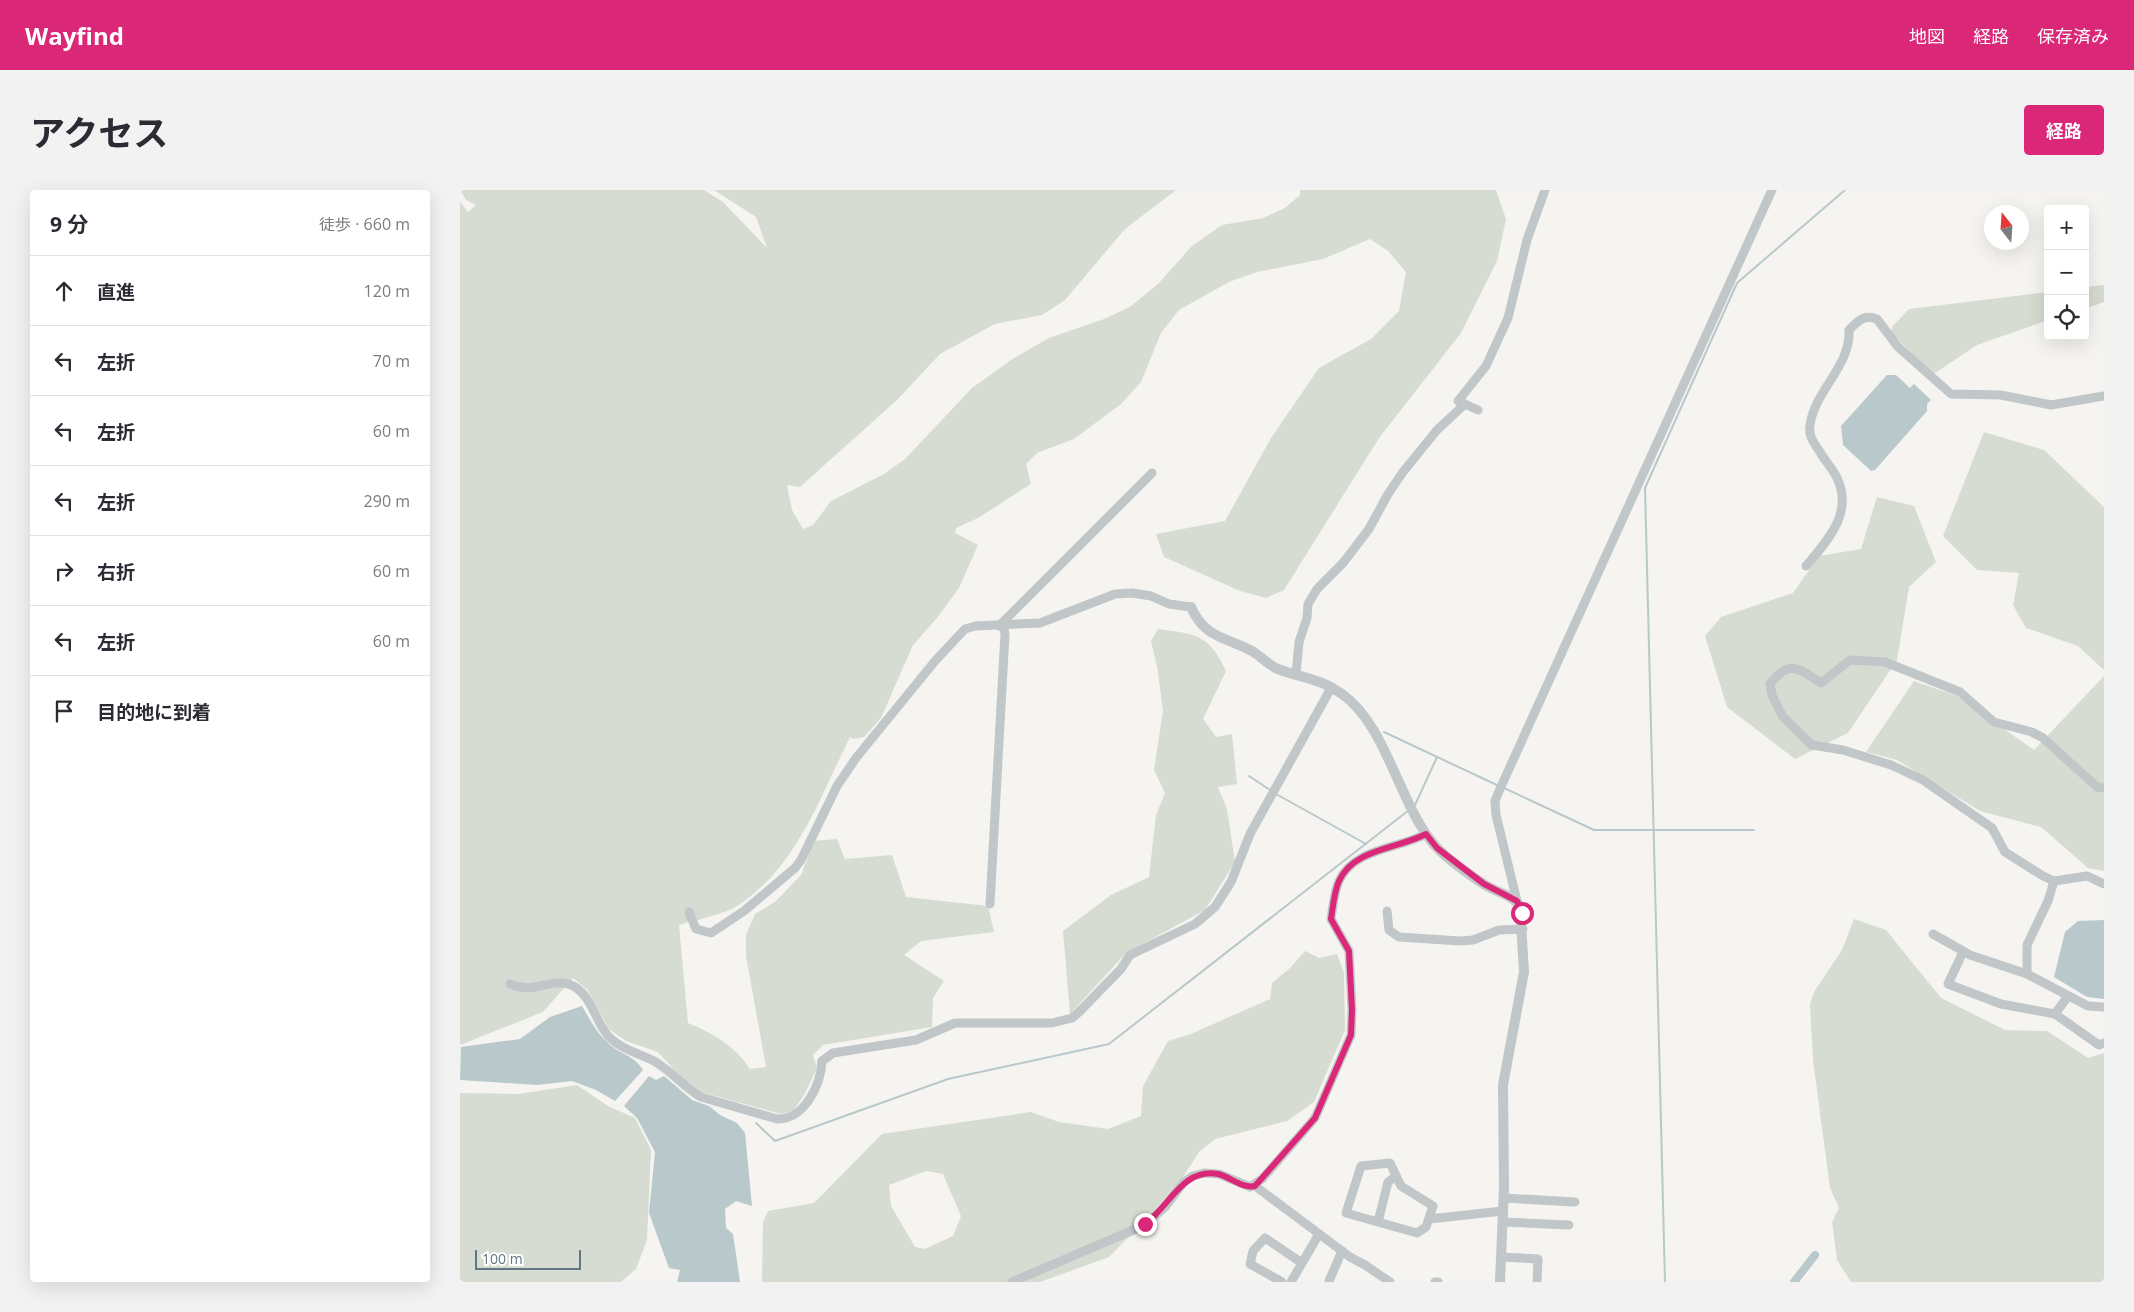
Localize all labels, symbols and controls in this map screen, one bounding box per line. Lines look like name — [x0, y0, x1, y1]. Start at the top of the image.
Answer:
text: Wayfind — [25, 19, 124, 52]
text: 地図 — [1909, 24, 1945, 48]
text: 経路 — [1973, 24, 2009, 48]
text: 保存済み — [2037, 24, 2109, 48]
button: 経路 — [2024, 105, 2104, 155]
text: アクセス — [30, 109, 168, 156]
north arrow — [1984, 205, 2029, 250]
map controls — [2044, 205, 2089, 340]
button: + — [2044, 205, 2089, 250]
text: 9 分 — [50, 210, 88, 238]
text: 徒歩 · 660 m — [319, 213, 410, 235]
button: − — [2044, 250, 2089, 295]
icon: ahead — [50, 277, 78, 305]
text: 直進 — [97, 279, 135, 305]
text: 120 m — [364, 280, 410, 302]
button: locate — [2044, 295, 2089, 340]
icon: left — [50, 347, 78, 375]
text: 左折 — [97, 349, 135, 375]
text: 70 m — [373, 350, 410, 372]
icon: left — [50, 417, 78, 445]
text: 左折 — [97, 419, 135, 445]
text: 60 m — [373, 420, 410, 442]
icon: left — [50, 487, 78, 515]
text: 左折 — [97, 489, 135, 515]
text: 290 m — [364, 490, 410, 512]
icon: right — [50, 557, 78, 585]
text: 右折 — [97, 559, 135, 585]
text: 60 m — [373, 560, 410, 582]
icon: left — [50, 627, 78, 655]
text: 左折 — [97, 629, 135, 655]
text: 60 m — [373, 630, 410, 652]
icon: arrive — [50, 697, 78, 725]
text: 目的地に到着 — [97, 699, 211, 725]
route start — [1511, 902, 1534, 925]
route end — [1134, 1213, 1157, 1236]
scale bar — [475, 1247, 581, 1270]
text: 100 m — [482, 1249, 523, 1268]

